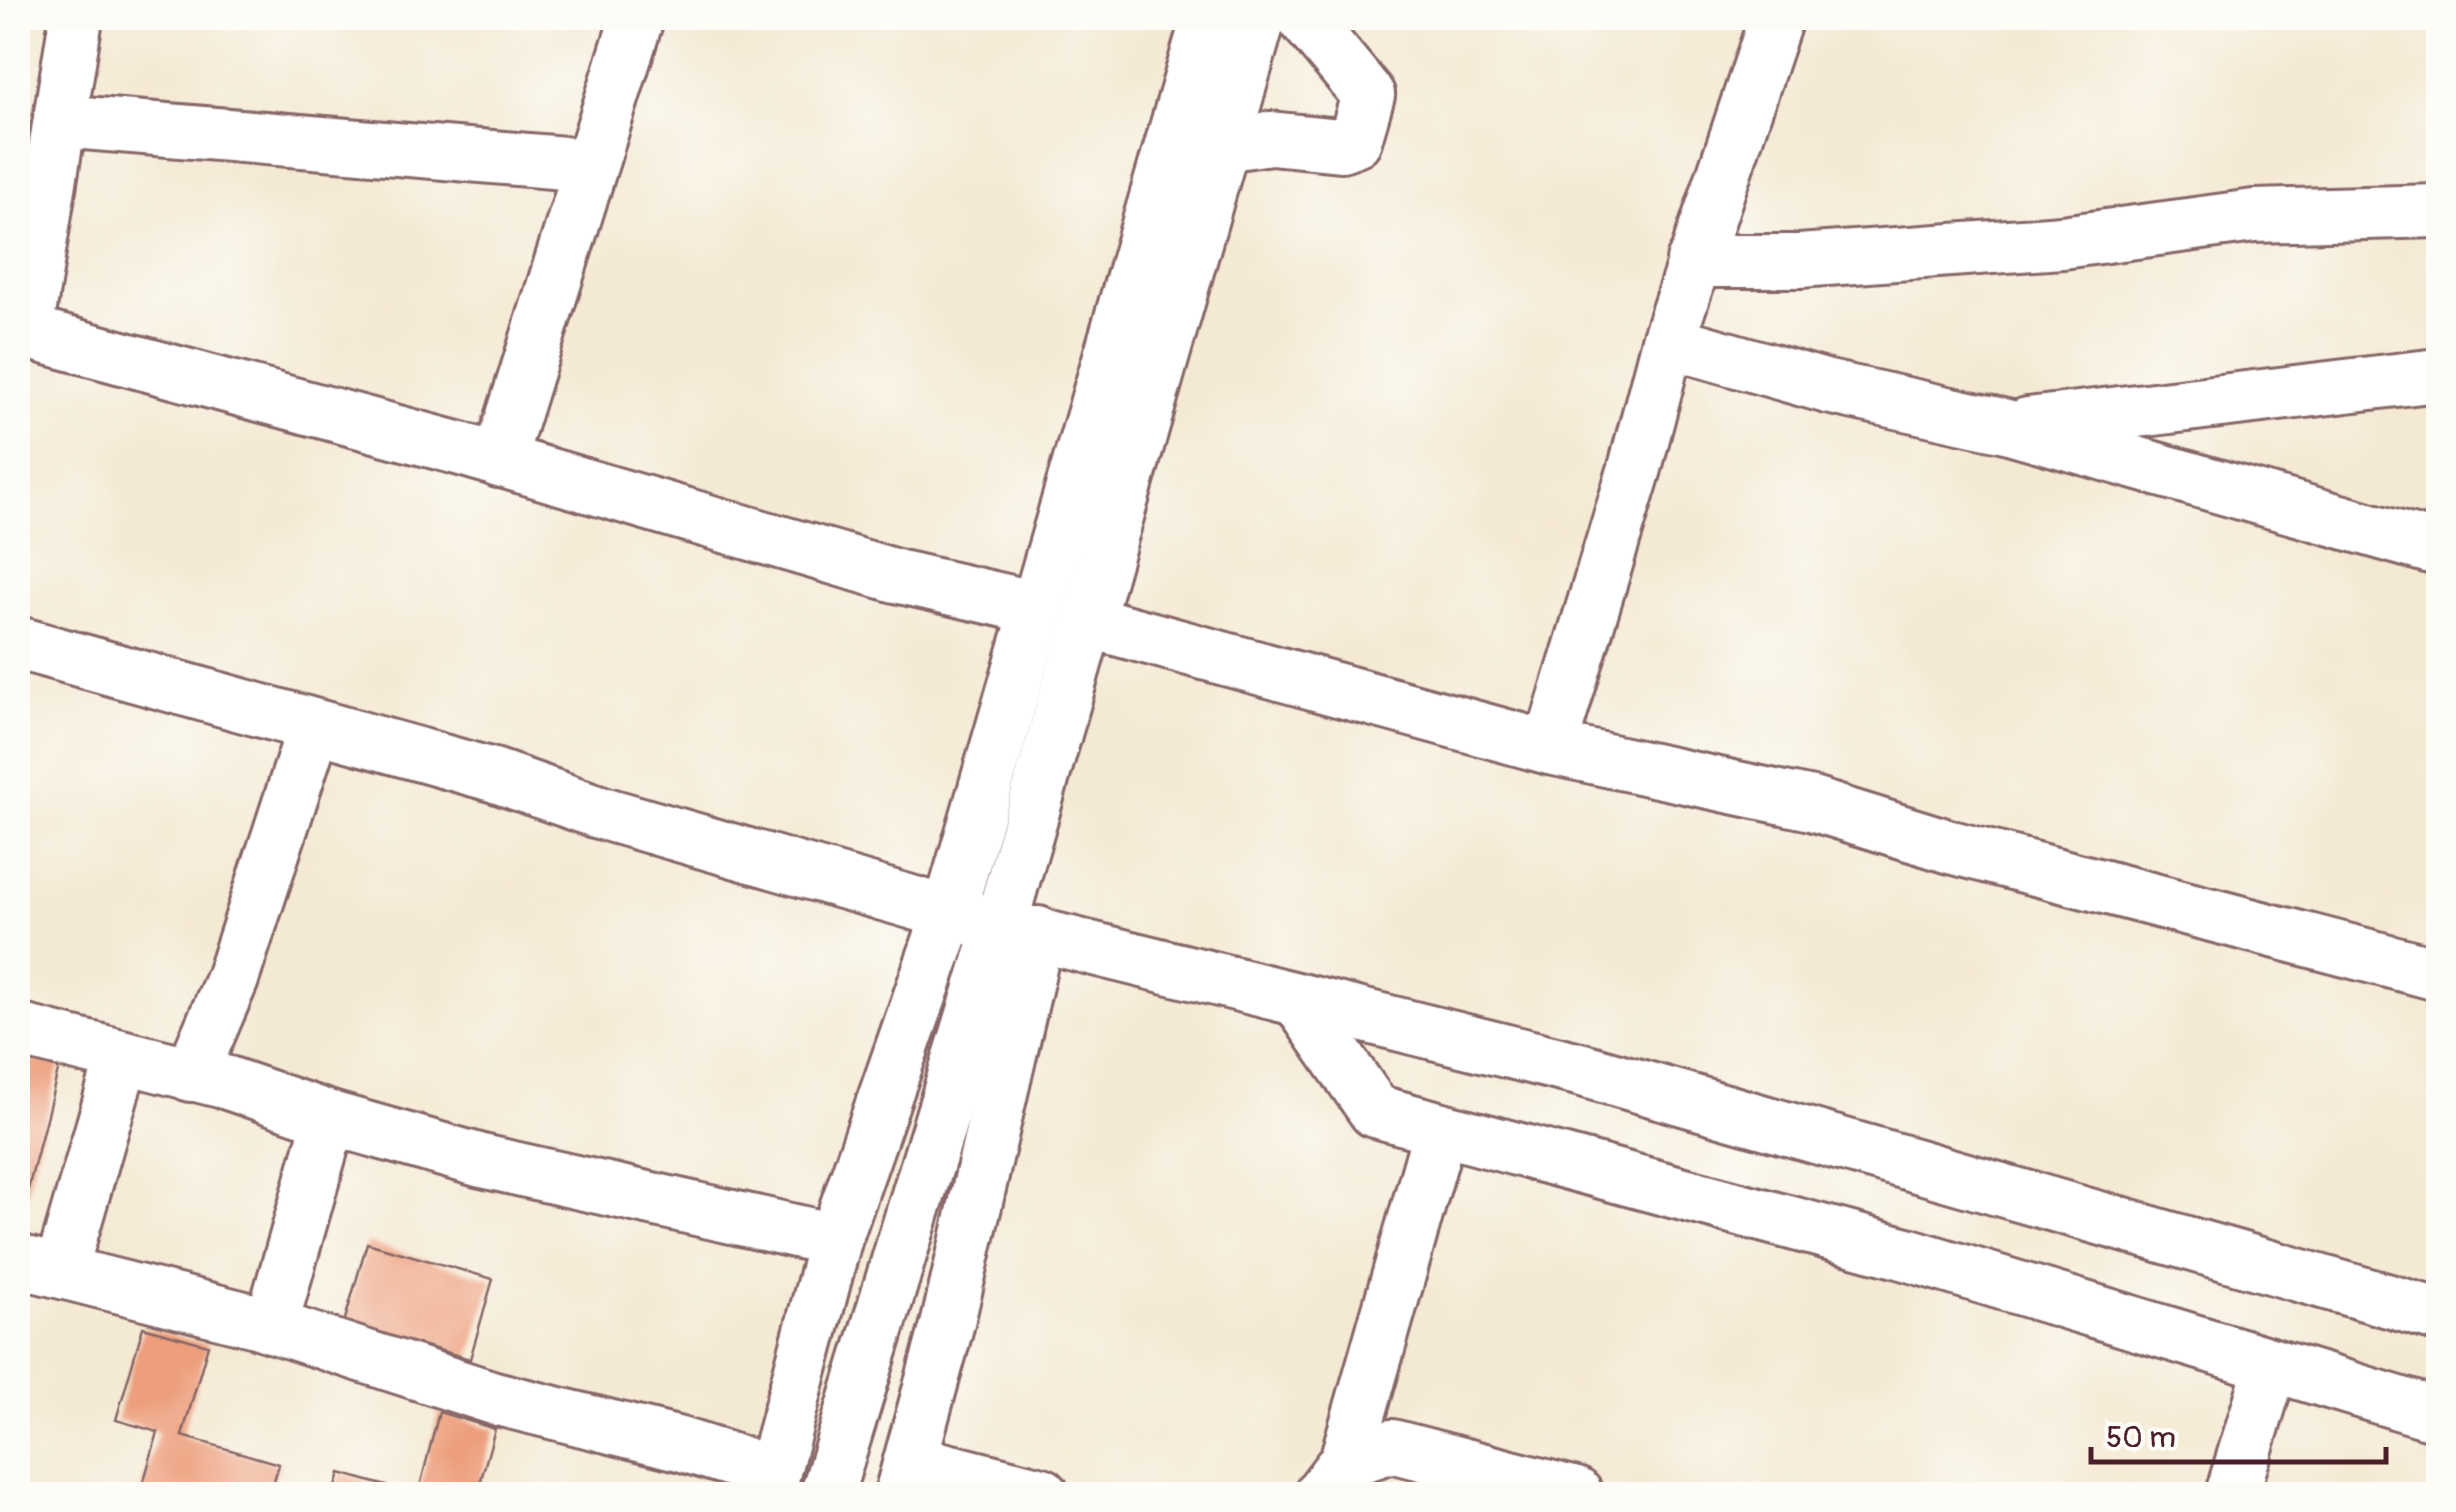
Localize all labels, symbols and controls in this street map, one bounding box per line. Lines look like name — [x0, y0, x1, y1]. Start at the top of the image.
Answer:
scale bar — [2091, 1402, 2386, 1464]
text: 50 m — [2106, 1419, 2176, 1456]

